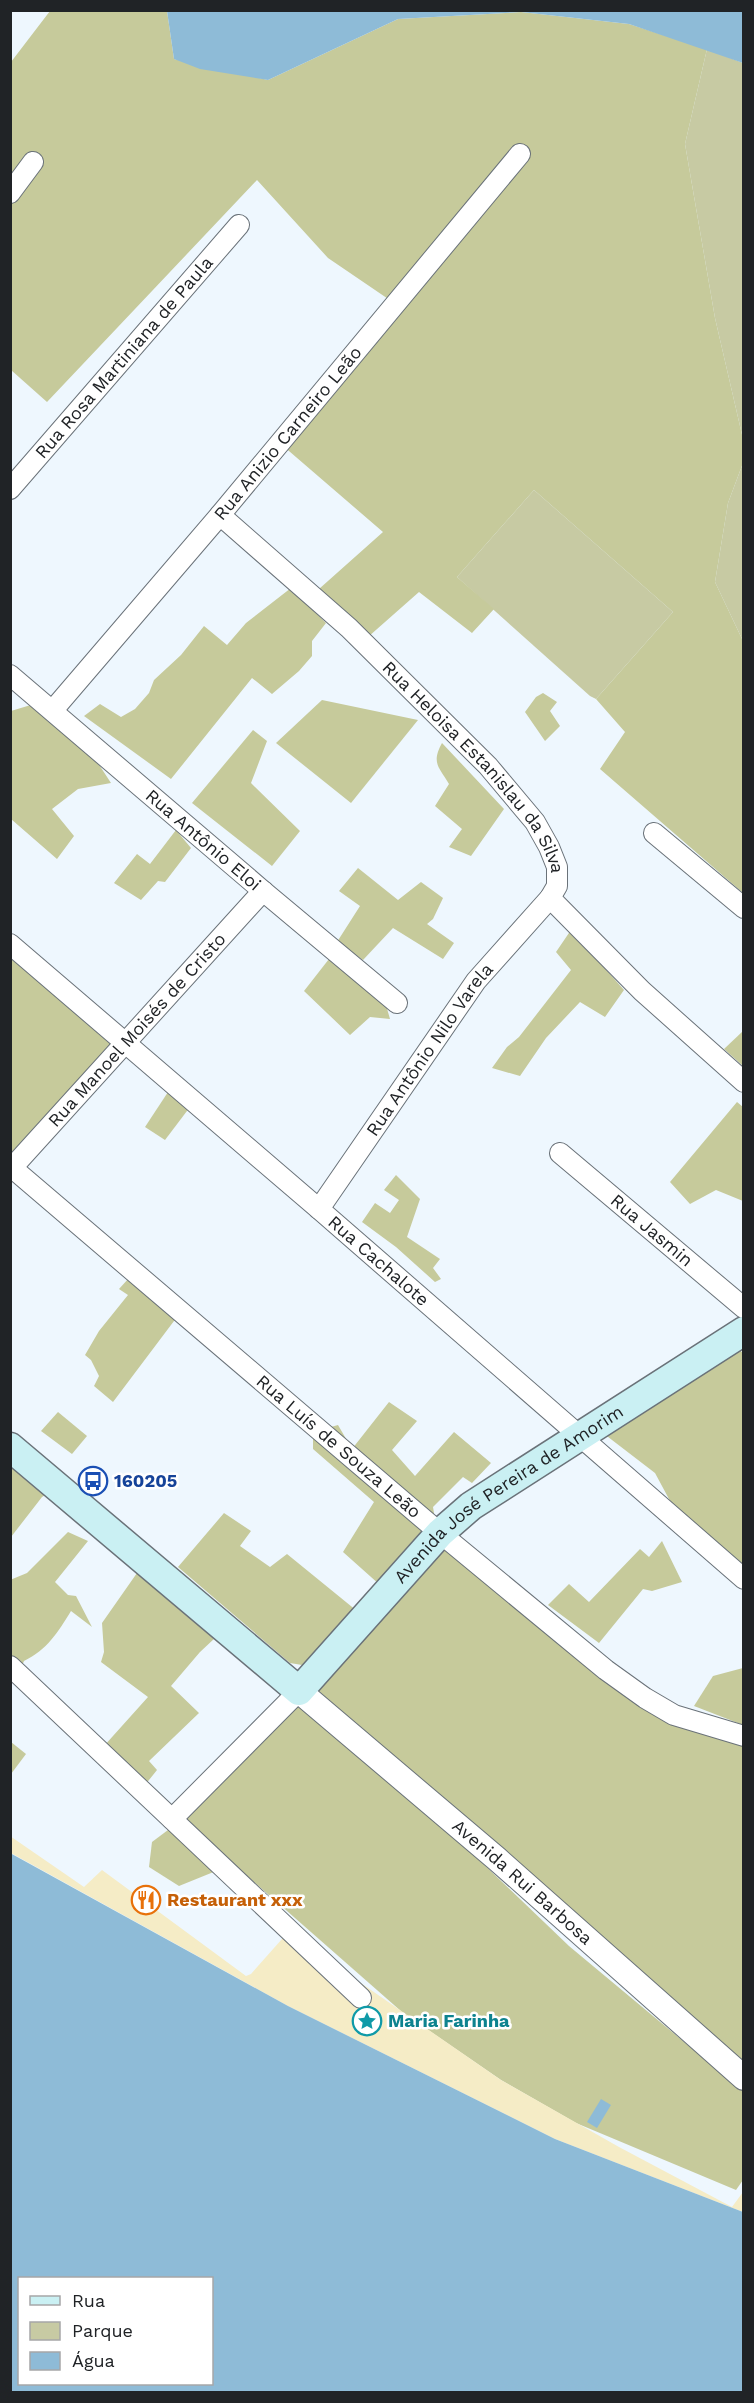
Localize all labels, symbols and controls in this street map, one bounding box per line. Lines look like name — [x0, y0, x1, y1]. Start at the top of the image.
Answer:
street label: Rua Rosa Martiniana de Paula — [30, 252, 217, 462]
street label: Rua Anizio Carneiro Leão — [209, 342, 366, 524]
street label: Rua Heloisa Estanislau da Silva — [379, 656, 568, 873]
street label: Rua Antônio Eloi — [142, 785, 265, 895]
street label: Rua Manoel Moisés de Cristo — [43, 928, 230, 1131]
street label: Rua Antônio Nilo Varela — [362, 959, 497, 1140]
street label: Rua Jasmin — [607, 1189, 698, 1271]
street label: Rua Cachalote — [324, 1211, 434, 1310]
street label: Rua Luís de Souza Leão — [252, 1370, 425, 1522]
street label: Avenida José Pereira de Amorim — [389, 1400, 627, 1587]
bus stop icon: 160205 — [77, 1465, 109, 1497]
place label: 160205 — [114, 1470, 177, 1491]
street label: Avenida Rui Barbosa — [448, 1815, 597, 1949]
restaurant icon: Restaurant xxx — [130, 1884, 162, 1916]
place label: Restaurant xxx — [167, 1889, 303, 1910]
place icon: Maria Farinha — [351, 2005, 383, 2037]
place label: Maria Farinha — [388, 2010, 510, 2031]
legend — [18, 2277, 213, 2385]
text: Rua — [72, 2290, 105, 2311]
text: Parque — [72, 2320, 133, 2341]
text: Água — [72, 2350, 115, 2371]

